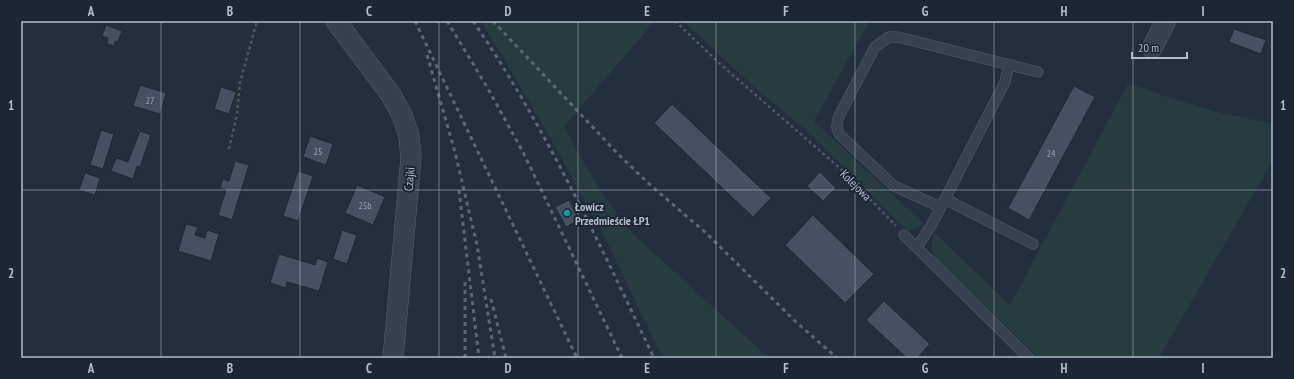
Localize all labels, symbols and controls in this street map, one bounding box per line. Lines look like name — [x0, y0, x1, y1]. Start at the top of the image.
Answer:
text: A — [87, 3, 95, 20]
text: B — [227, 3, 233, 20]
text: C — [366, 3, 372, 20]
text: D — [505, 3, 512, 20]
text: E — [644, 3, 650, 20]
text: F — [783, 3, 789, 20]
text: G — [922, 3, 929, 20]
text: H — [1061, 3, 1068, 20]
text: I — [1201, 3, 1205, 20]
scale bar — [1132, 34, 1187, 60]
text: 20 m — [1138, 40, 1159, 55]
house number: 27 — [146, 94, 155, 107]
text: 1 — [8, 97, 14, 114]
text: 1 — [1280, 97, 1286, 114]
house number: 25 — [314, 145, 323, 158]
house number: 24 — [1047, 147, 1056, 160]
street label: Czajki — [400, 166, 418, 192]
street label: Kolejowa — [837, 166, 875, 204]
house number: 25b — [358, 199, 372, 212]
place label: Łowicz Przedmieście ŁP1 — [575, 199, 650, 228]
marker: Łowicz Przedmieście ŁP1 — [562, 208, 572, 218]
text: 2 — [8, 265, 14, 282]
text: 2 — [1280, 265, 1286, 282]
text: A — [87, 360, 95, 377]
text: B — [227, 360, 233, 377]
text: C — [366, 360, 372, 377]
text: D — [505, 360, 512, 377]
text: E — [644, 360, 650, 377]
text: F — [783, 360, 789, 377]
text: G — [922, 360, 929, 377]
text: H — [1061, 360, 1068, 377]
text: I — [1201, 360, 1205, 377]

